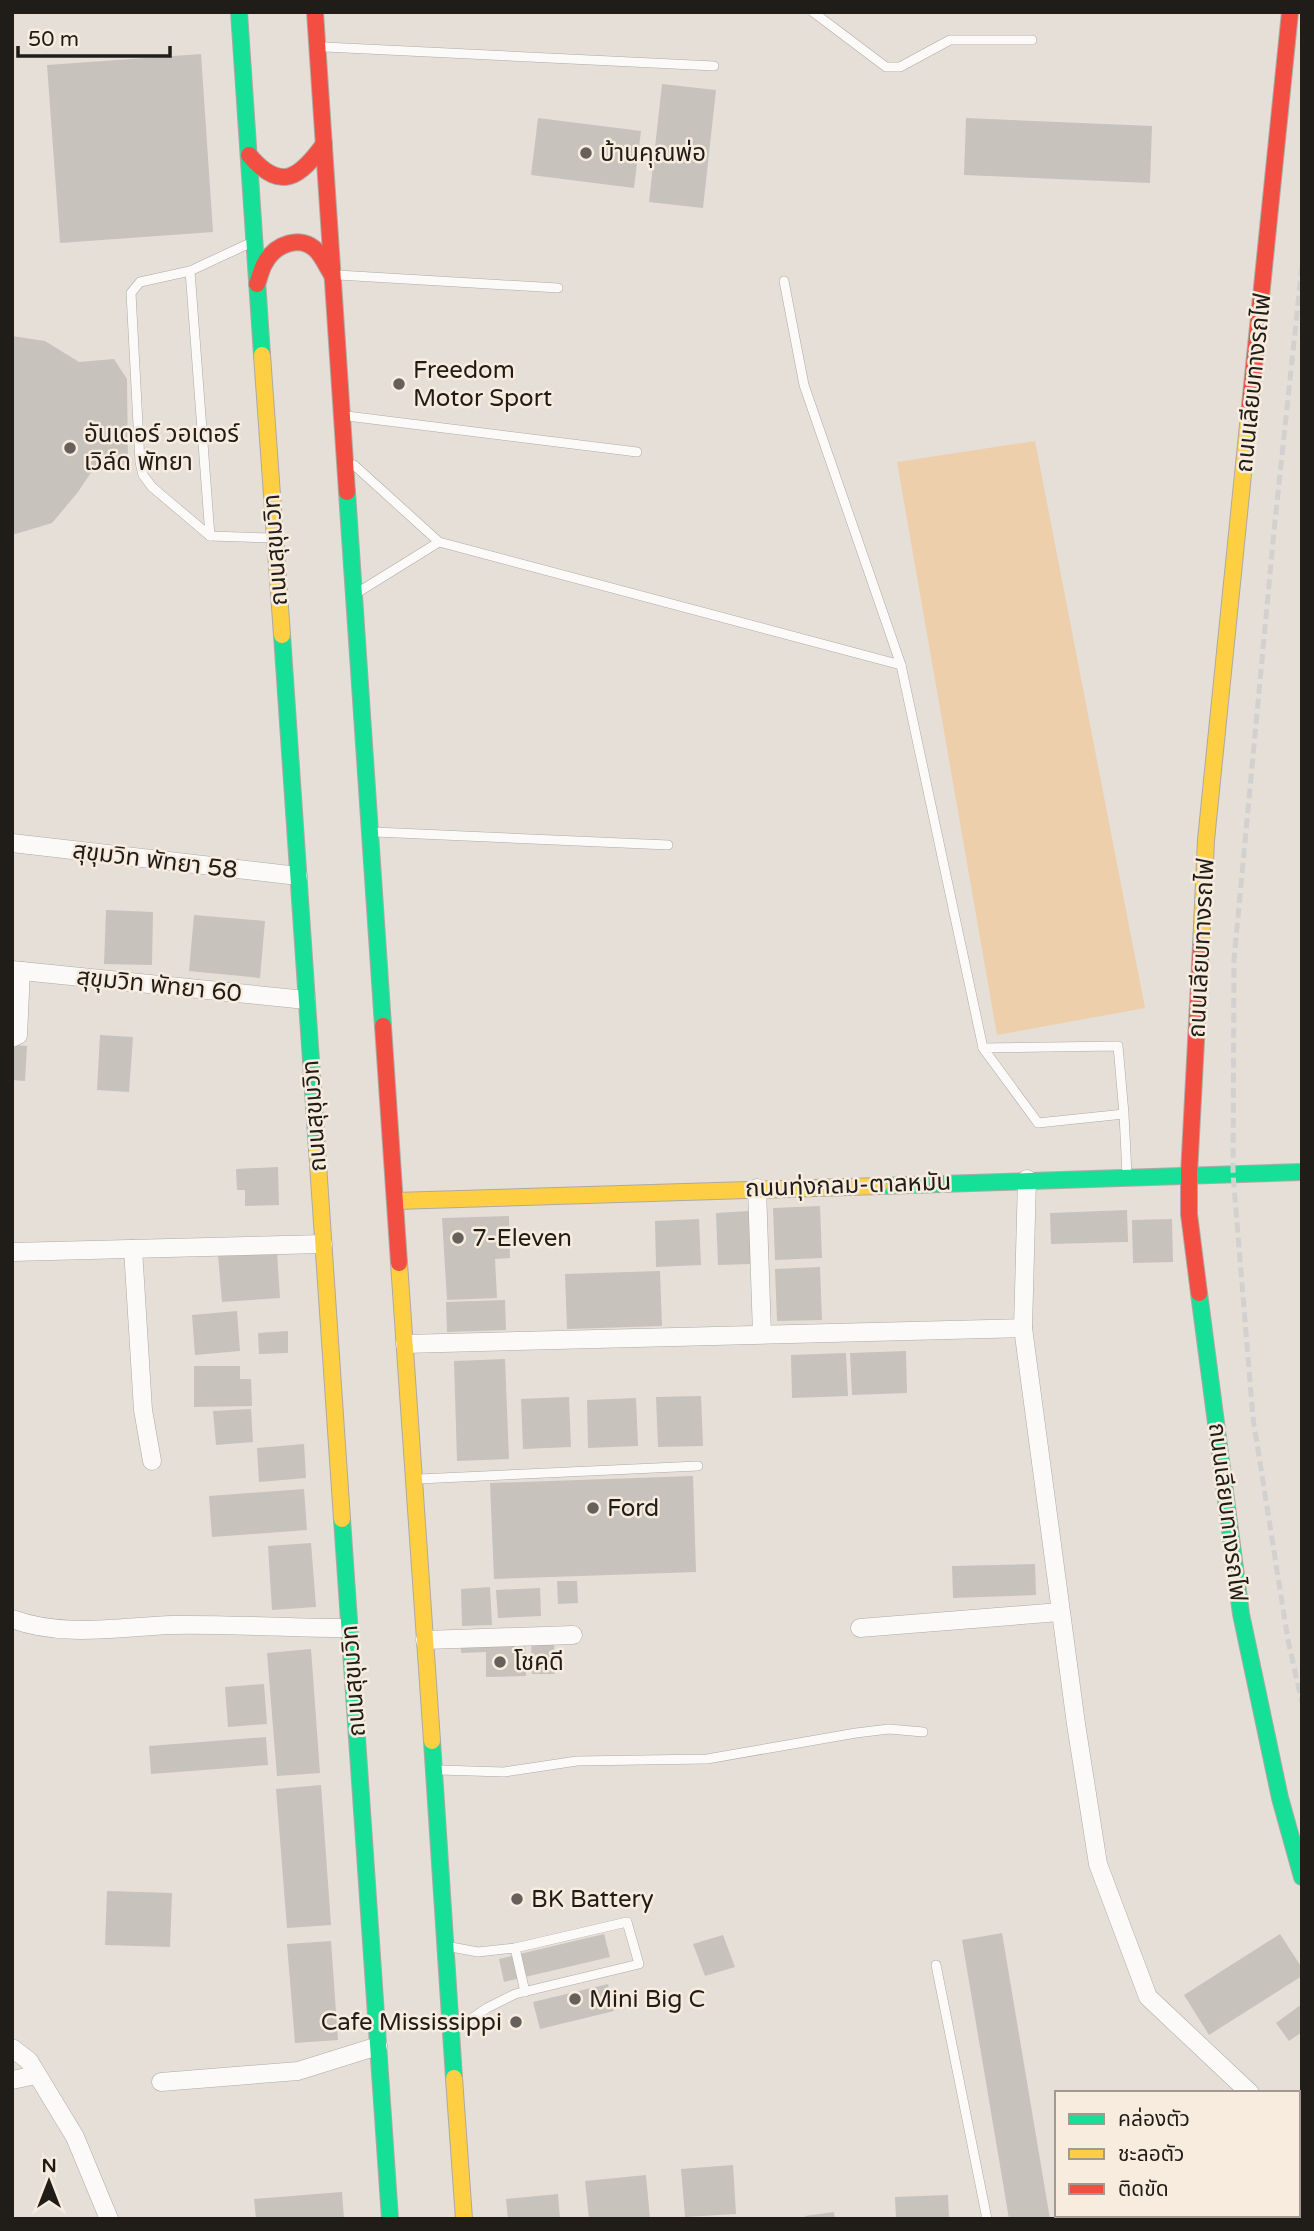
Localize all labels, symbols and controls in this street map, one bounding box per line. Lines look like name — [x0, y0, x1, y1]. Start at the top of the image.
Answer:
scale bar — [18, 14, 170, 58]
text: 50 m — [28, 27, 79, 52]
place label: บ้านคุณพ่อ — [600, 139, 706, 168]
marker: บ้านคุณพ่อ — [578, 145, 594, 161]
street label: ถนนเลียบทางรถไฟ — [1230, 292, 1277, 474]
place label: Freedom Motor Sport — [413, 356, 552, 413]
marker: Freedom Motor Sport — [391, 376, 407, 392]
place label: อันเดอร์ วอเตอร์ เวิล์ด พัทยา — [84, 420, 240, 477]
marker: อันเดอร์ วอเตอร์ เวิล์ด พัทยา — [62, 440, 78, 456]
street label: ถนนสุขุมวิท — [257, 493, 294, 607]
street label: สุขุมวิท พัทยา 58 — [71, 836, 239, 885]
street label: ถนนเลียบทางรถไฟ — [1182, 857, 1221, 1039]
street label: สุขุมวิท พัทยา 60 — [75, 962, 243, 1009]
street label: ถนนสุขุมวิท — [296, 1059, 333, 1173]
street label: ถนนทุ่งกลม-ตาลหมัน — [744, 1167, 952, 1204]
place label: 7-Eleven — [472, 1224, 572, 1253]
marker: 7-Eleven — [450, 1230, 466, 1246]
street label: ถนนเลียบทางรถไฟ — [1202, 1421, 1253, 1603]
place label: Ford — [607, 1494, 659, 1523]
marker: Ford — [585, 1500, 601, 1516]
street label: ถนนสุขุมวิท — [335, 1624, 372, 1738]
place label: โชคดี — [514, 1648, 564, 1677]
marker: โชคดี — [492, 1654, 508, 1670]
place label: BK Battery — [531, 1885, 654, 1914]
marker: BK Battery — [509, 1891, 525, 1907]
place label: Mini Big C — [589, 1985, 705, 2014]
marker: Mini Big C — [567, 1991, 583, 2007]
place label: Cafe Mississippi — [321, 2008, 502, 2037]
marker: Cafe Mississippi — [508, 2014, 524, 2030]
legend — [1055, 2091, 1300, 2217]
text: คล่องตัว — [1118, 2107, 1190, 2132]
text: ชะลอตัว — [1118, 2142, 1184, 2167]
north arrow — [14, 2147, 84, 2217]
text: N — [41, 2155, 57, 2177]
text: ติดขัด — [1118, 2177, 1169, 2202]

